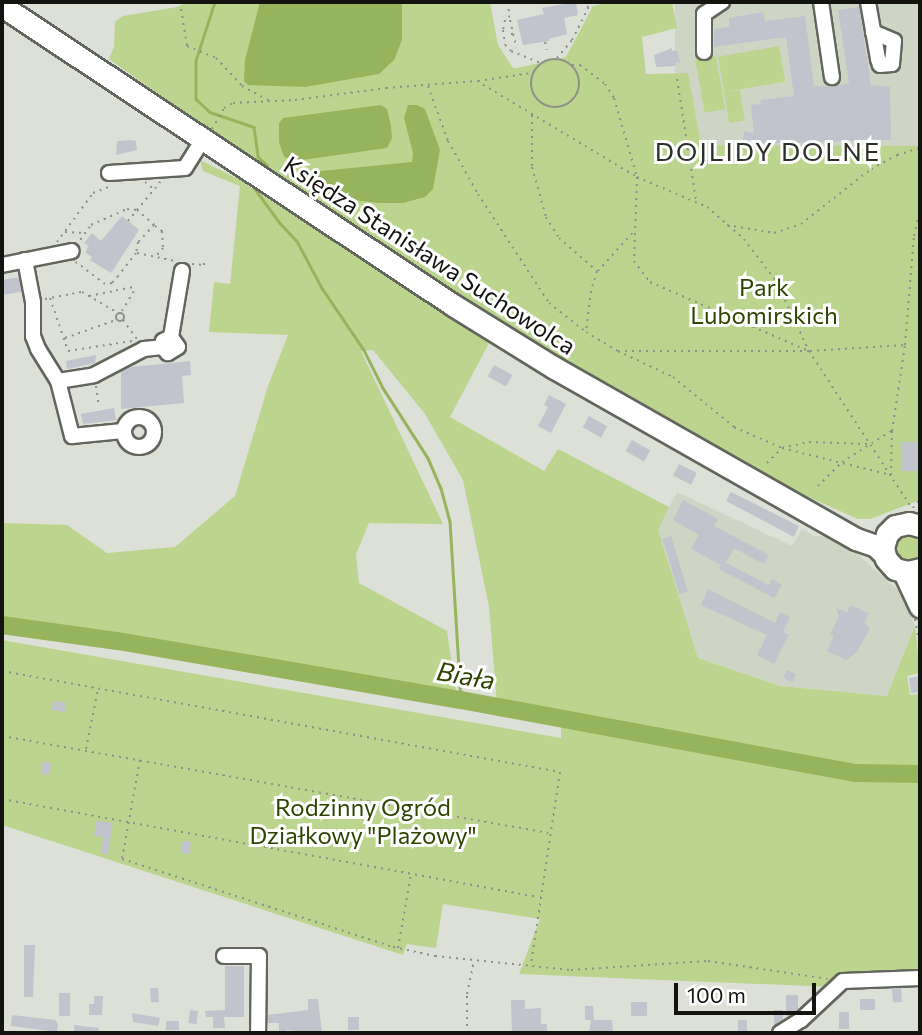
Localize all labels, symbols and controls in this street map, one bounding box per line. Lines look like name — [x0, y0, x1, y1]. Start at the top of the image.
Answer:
district label: DOJLIDY DOLNE — [656, 135, 880, 167]
street label: Księdza Stanisława Suchowolca — [279, 150, 581, 360]
park label: Park Lubomirskich — [690, 273, 838, 329]
water label: Biała — [434, 655, 498, 695]
park label: Rodzinny Ogród Działkowy "Plażowy" — [249, 793, 477, 849]
scale bar — [677, 968, 819, 1012]
text: 100 m — [687, 982, 746, 1007]

